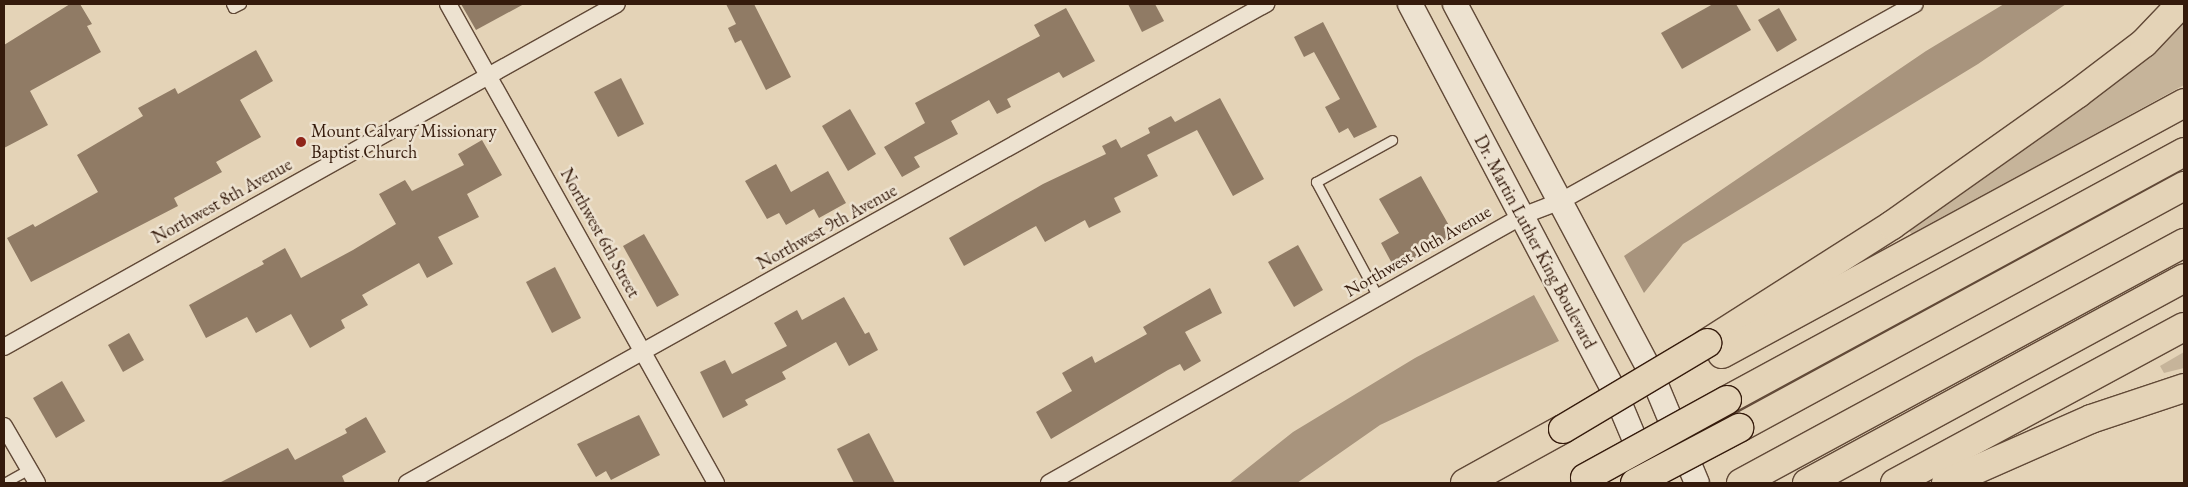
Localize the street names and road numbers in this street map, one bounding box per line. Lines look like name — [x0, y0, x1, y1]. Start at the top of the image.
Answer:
street label: Dr. Martin Luther King Boulevard — [1469, 131, 1601, 353]
street label: Northwest 8th Avenue — [148, 154, 296, 248]
street label: Northwest 6th Street — [556, 165, 644, 301]
street label: Northwest 9th Avenue — [753, 180, 901, 274]
street label: Northwest 10th Avenue — [1341, 200, 1495, 302]

